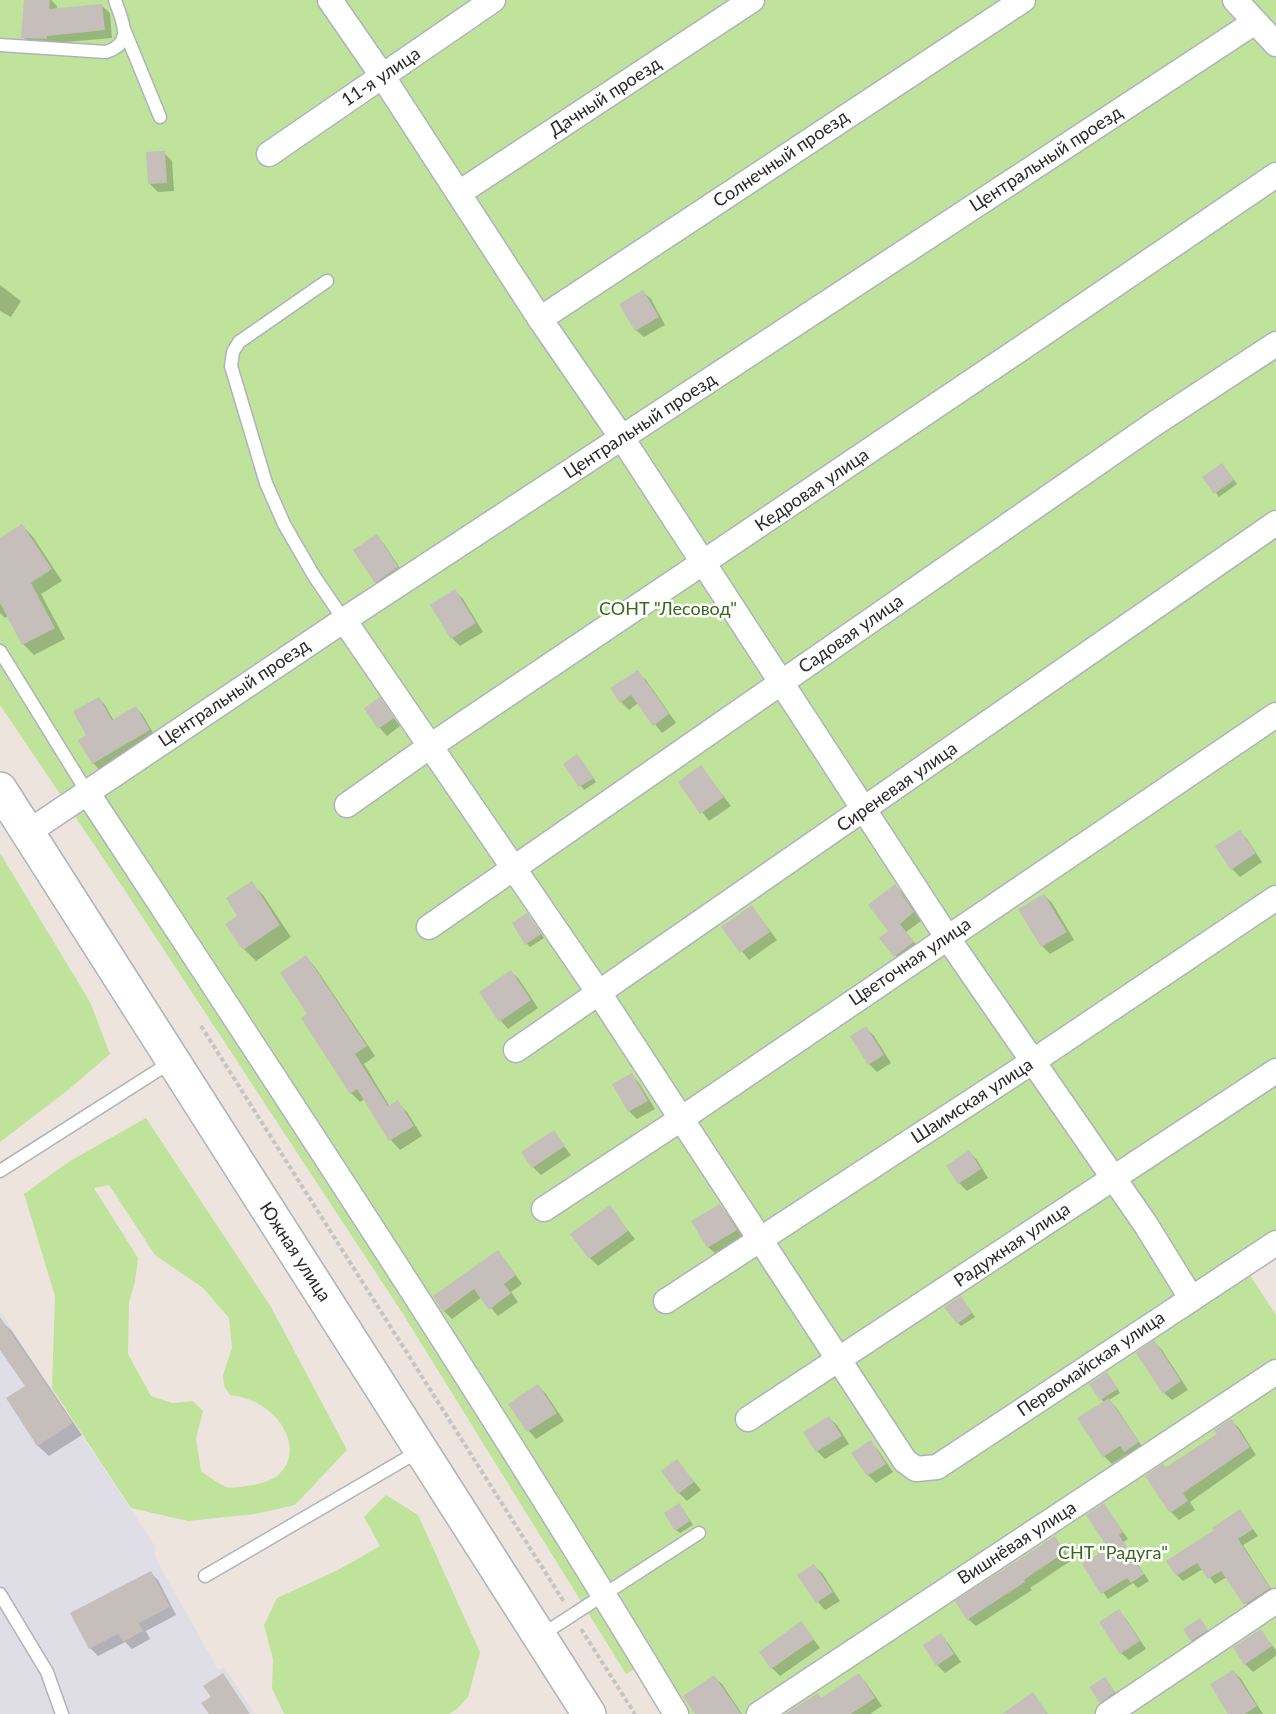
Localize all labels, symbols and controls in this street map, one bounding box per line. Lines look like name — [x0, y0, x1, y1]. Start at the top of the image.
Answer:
street label: 11-я улица — [338, 43, 424, 111]
street label: Дачный проезд — [545, 53, 665, 141]
street label: Центральный проезд — [966, 102, 1126, 216]
street label: Солнечный проезд — [709, 106, 853, 212]
street label: Центральный проезд — [560, 369, 720, 483]
street label: Кедровая улица — [751, 444, 873, 536]
street label: Садовая улица — [795, 590, 907, 678]
park label: СОНТ "Лесовод" — [599, 598, 737, 620]
street label: Центральный проезд — [154, 634, 314, 752]
street label: Сиреневая улица — [833, 737, 961, 837]
street label: Цветочная улица — [845, 913, 975, 1011]
street label: Шаимская улица — [907, 1054, 1037, 1148]
street label: Южная улица — [255, 1198, 335, 1306]
street label: Радужная улица — [950, 1198, 1074, 1292]
street label: Первомайская улица — [1013, 1307, 1169, 1421]
street label: Вишнёвая улица — [954, 1497, 1080, 1589]
park label: СНТ "Радуга" — [1058, 1542, 1168, 1564]

